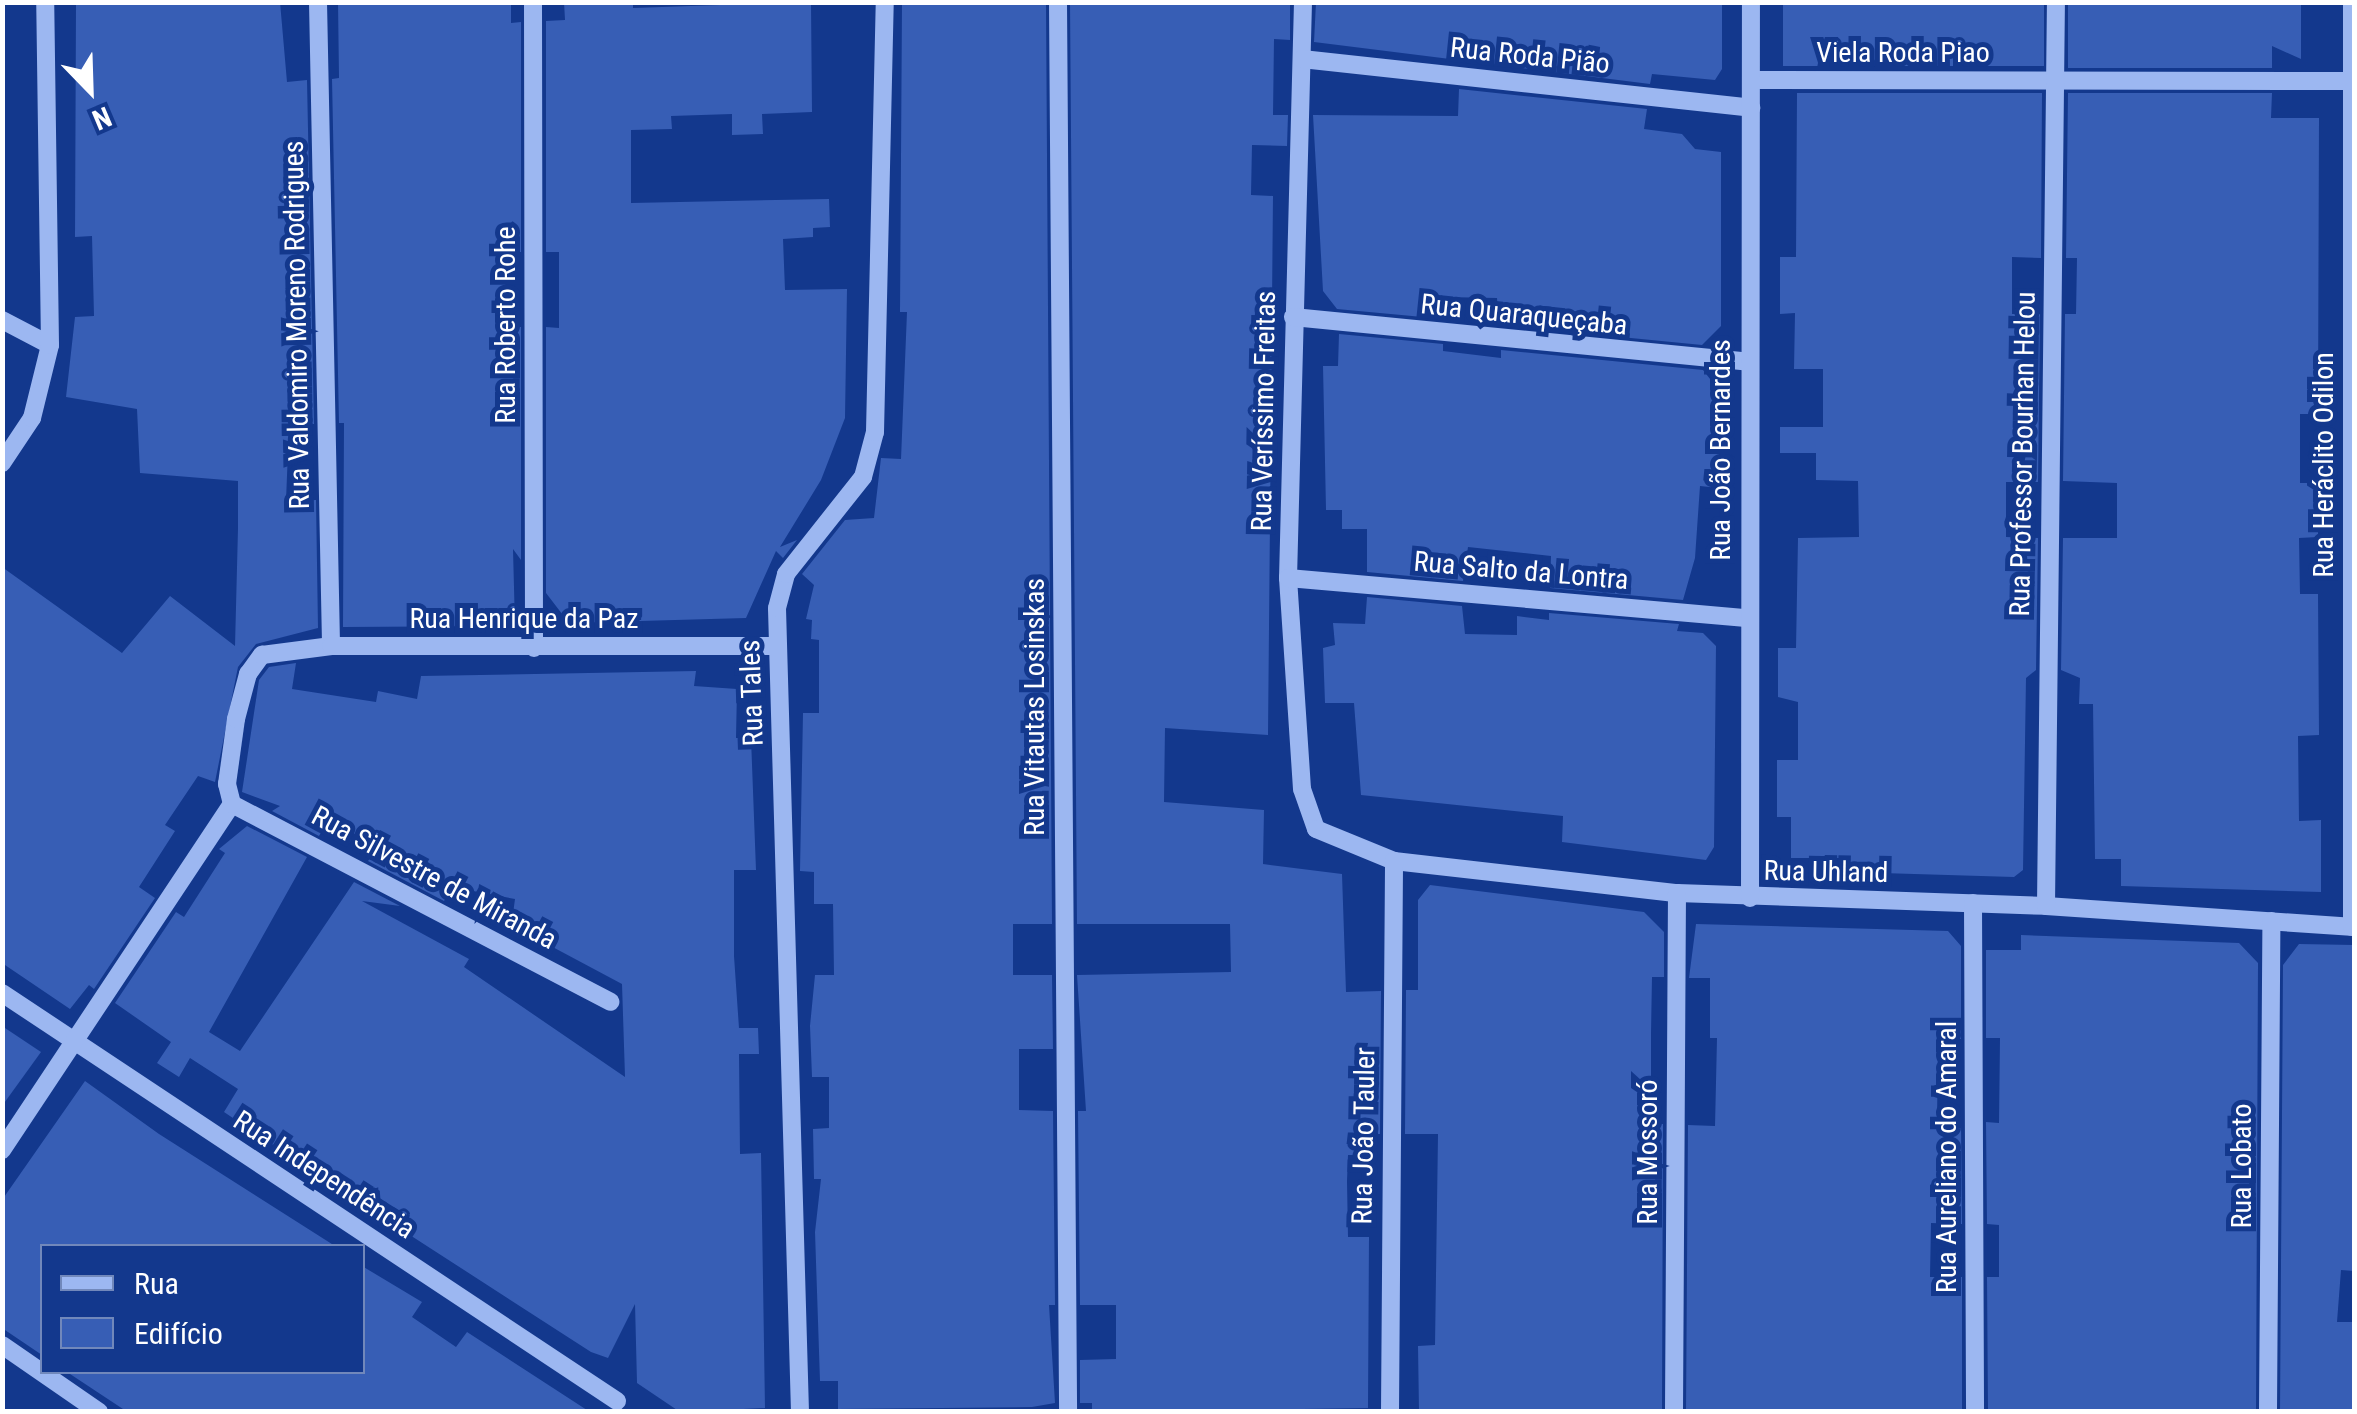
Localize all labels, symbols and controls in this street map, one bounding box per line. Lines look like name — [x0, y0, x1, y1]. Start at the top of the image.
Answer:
street label: Rua Roda Pião — [1449, 31, 1611, 81]
street label: Viela Roda Piao — [1816, 36, 1990, 70]
north arrow — [40, 40, 140, 140]
text: N — [88, 100, 116, 137]
street label: Rua Valdomiro Moreno Rodrigues — [277, 140, 317, 510]
street label: Rua Roberto Rohe — [489, 226, 523, 424]
street label: Rua Quaraqueçaba — [1419, 287, 1629, 343]
street label: Rua Veríssimo Freitas — [1245, 290, 1283, 532]
street label: Rua Professor Bourhan Helou — [2003, 291, 2043, 617]
street label: Rua João Bernardes — [1704, 339, 1738, 561]
street label: Rua Heráclito Odilon — [2307, 352, 2341, 578]
street label: Rua Salto da Lontra — [1412, 545, 1630, 597]
street label: Rua Vitautas Losinskas — [1018, 578, 1052, 836]
street label: Rua Henrique da Paz — [409, 602, 639, 636]
street label: Rua Tales — [733, 639, 771, 747]
street label: Rua Silvestre de Miranda — [306, 799, 562, 957]
street label: Rua Uhland — [1763, 854, 1889, 890]
street label: Rua Aureliano do Amaral — [1930, 1021, 1964, 1293]
street label: Rua João Tauler — [1346, 1047, 1382, 1225]
street label: Rua Mossoró — [1631, 1079, 1665, 1225]
street label: Rua Independência — [227, 1104, 421, 1246]
street label: Rua Lobato — [2225, 1104, 2259, 1228]
legend — [40, 1244, 365, 1374]
text: Rua — [134, 1266, 179, 1301]
text: Edifício — [134, 1316, 223, 1351]

